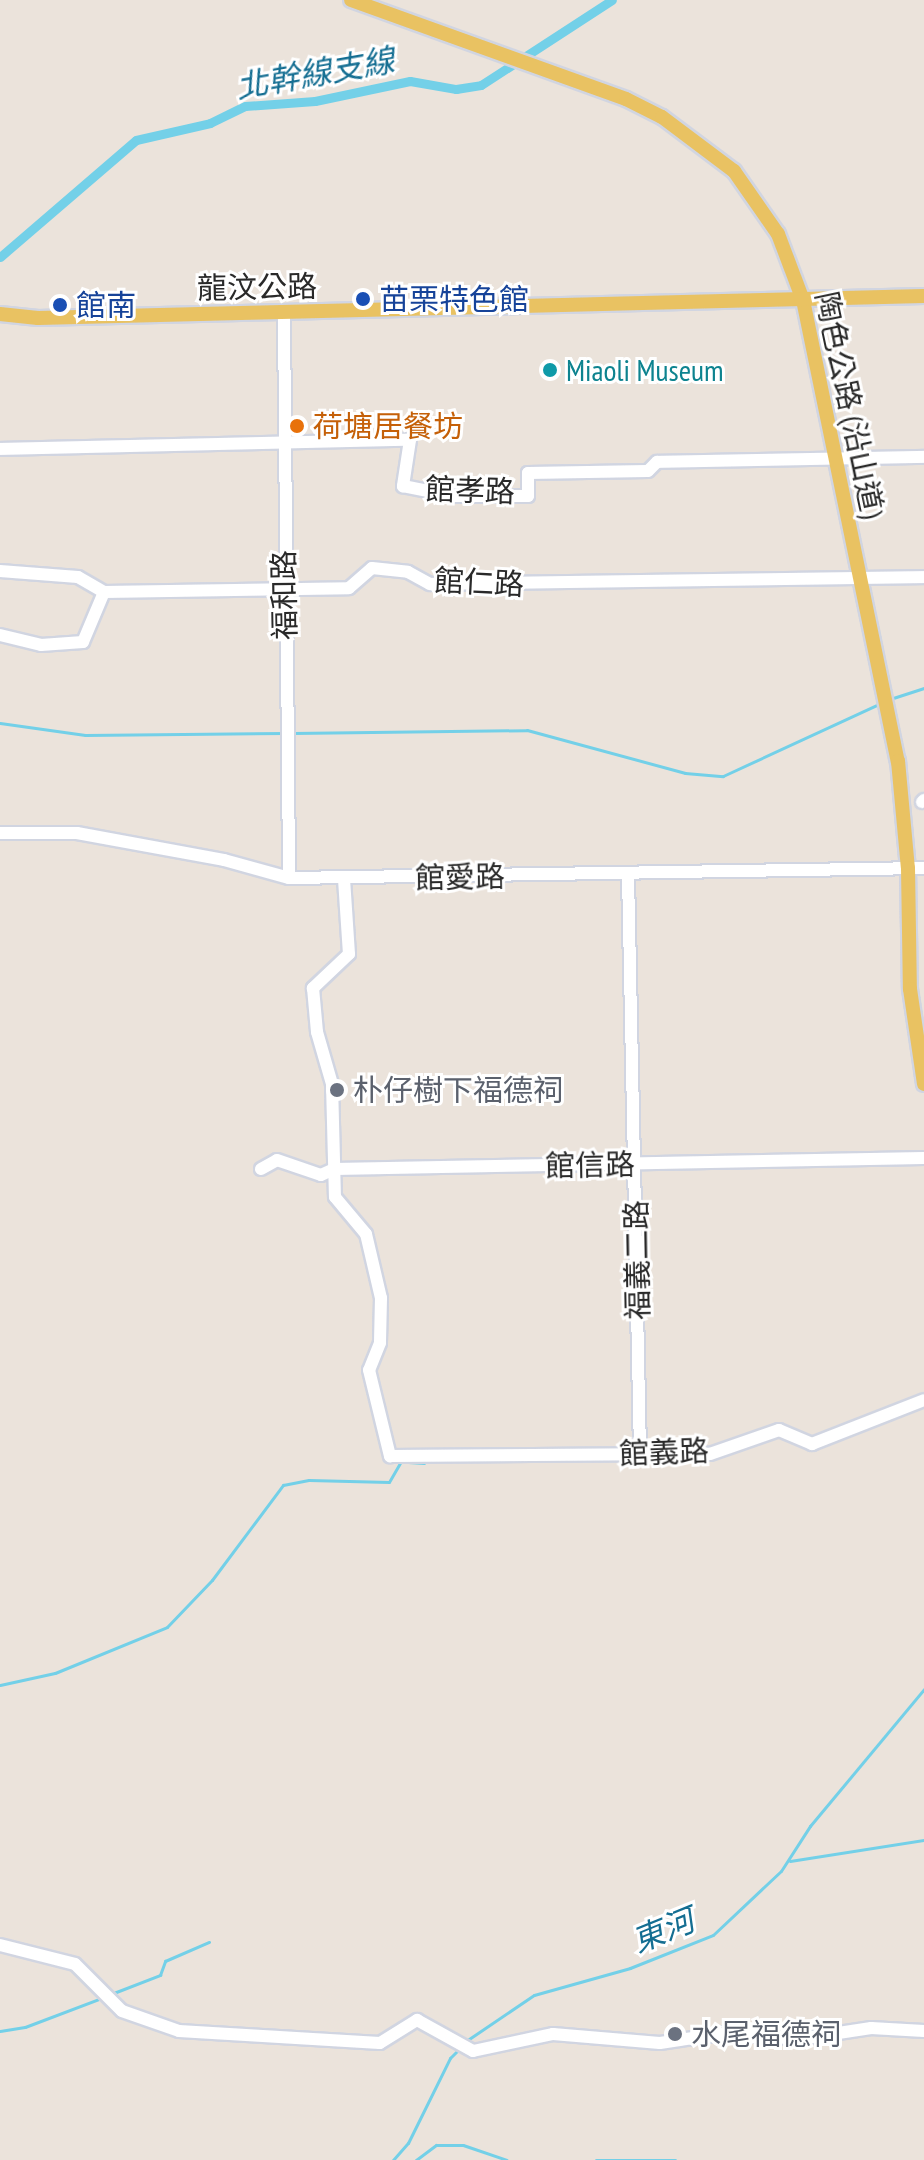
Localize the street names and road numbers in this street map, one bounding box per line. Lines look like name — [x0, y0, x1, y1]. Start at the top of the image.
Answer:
street label: 龍汶公路 — [197, 268, 317, 306]
street label: 陶色公路 (沿山道) — [808, 289, 892, 521]
street label: 館孝路 — [424, 470, 516, 510]
street label: 福和路 — [265, 550, 303, 640]
street label: 館仁路 — [433, 562, 525, 602]
street label: 館愛路 — [415, 858, 505, 896]
street label: 館信路 — [545, 1146, 635, 1184]
street label: 福義二路 — [618, 1200, 656, 1320]
street label: 館義路 — [618, 1432, 710, 1472]

